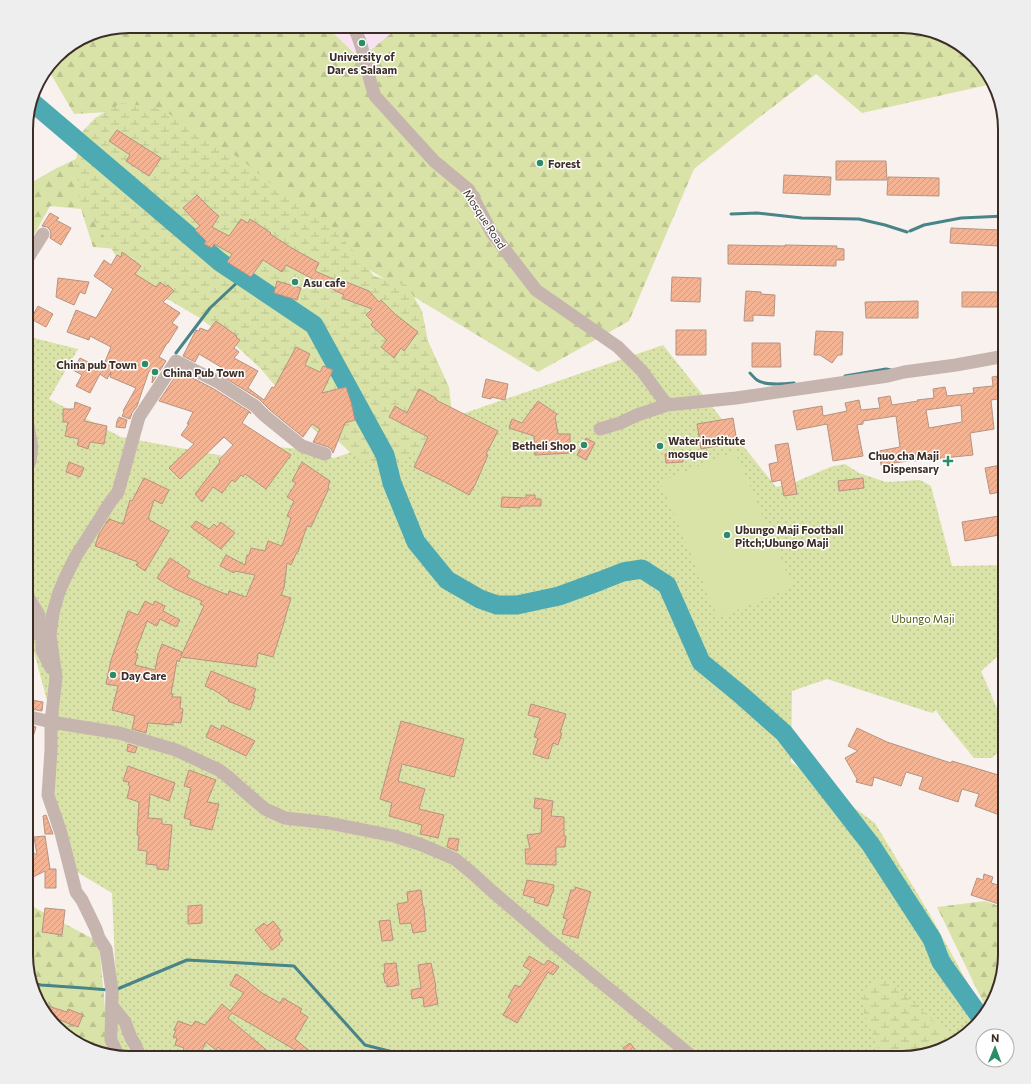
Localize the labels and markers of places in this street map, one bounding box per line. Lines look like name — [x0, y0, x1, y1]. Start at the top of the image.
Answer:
marker: University of Dar es Salaam — [357, 38, 367, 48]
place label: University of Dar es Salaam — [327, 50, 397, 76]
place label: Forest — [548, 157, 581, 170]
marker: Forest — [535, 158, 545, 168]
place label: Asu cafe — [303, 276, 346, 289]
marker: Asu cafe — [290, 277, 300, 287]
place label: China pub Town — [56, 358, 137, 371]
marker: China pub Town — [140, 359, 150, 369]
place label: China Pub Town — [163, 366, 244, 379]
marker: China Pub Town — [150, 367, 160, 377]
place label: Water institute mosque — [668, 434, 745, 460]
place label: Betheli Shop — [512, 439, 576, 452]
marker: Betheli Shop — [579, 440, 589, 450]
marker: Water institute mosque — [655, 441, 665, 451]
place label: Chuo cha Maji Dispensary — [868, 449, 939, 475]
marker: Chuo cha Maji Dispensary — [942, 455, 954, 467]
place label: Ubungo Maji Football Pitch;Ubungo Maji — [735, 523, 844, 549]
marker: Ubungo Maji Football Pitch;Ubungo Maji — [722, 530, 732, 540]
place label: Day Care — [121, 669, 167, 682]
marker: Day Care — [108, 670, 118, 680]

